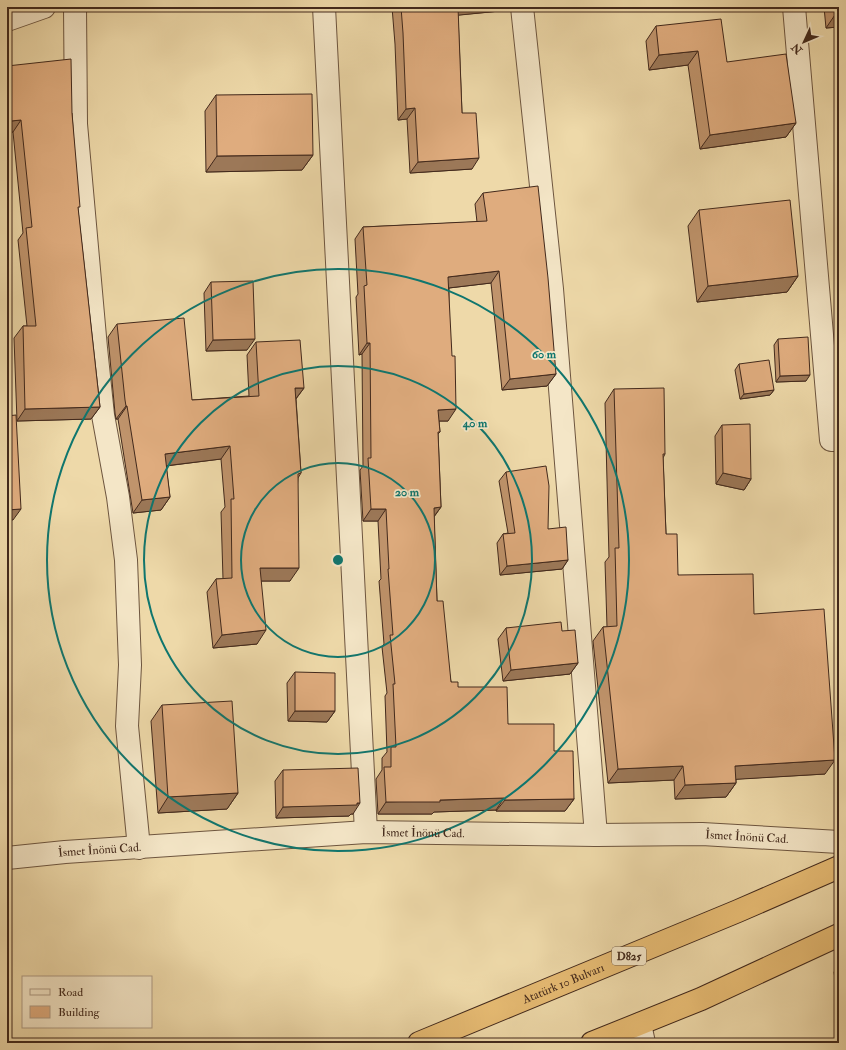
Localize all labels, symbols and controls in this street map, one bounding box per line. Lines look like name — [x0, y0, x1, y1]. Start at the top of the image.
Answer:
north arrow — [784, 22, 824, 62]
text: N — [788, 40, 806, 57]
text: 60 m — [532, 347, 557, 362]
text: 40 m — [462, 416, 488, 431]
text: 20 m — [395, 485, 420, 500]
centre of rings — [331, 553, 345, 567]
street label: İsmet İnönü Cad. — [381, 825, 465, 841]
street label: İsmet İnönü Cad. — [705, 827, 789, 847]
street label: İsmet İnönü Cad. — [57, 839, 142, 860]
road number: D825 — [612, 947, 646, 965]
street label: Atatürk 10 Bulvarı — [519, 960, 606, 1007]
legend — [22, 976, 152, 1028]
text: Road — [58, 985, 83, 1000]
text: Building — [58, 1005, 101, 1020]

